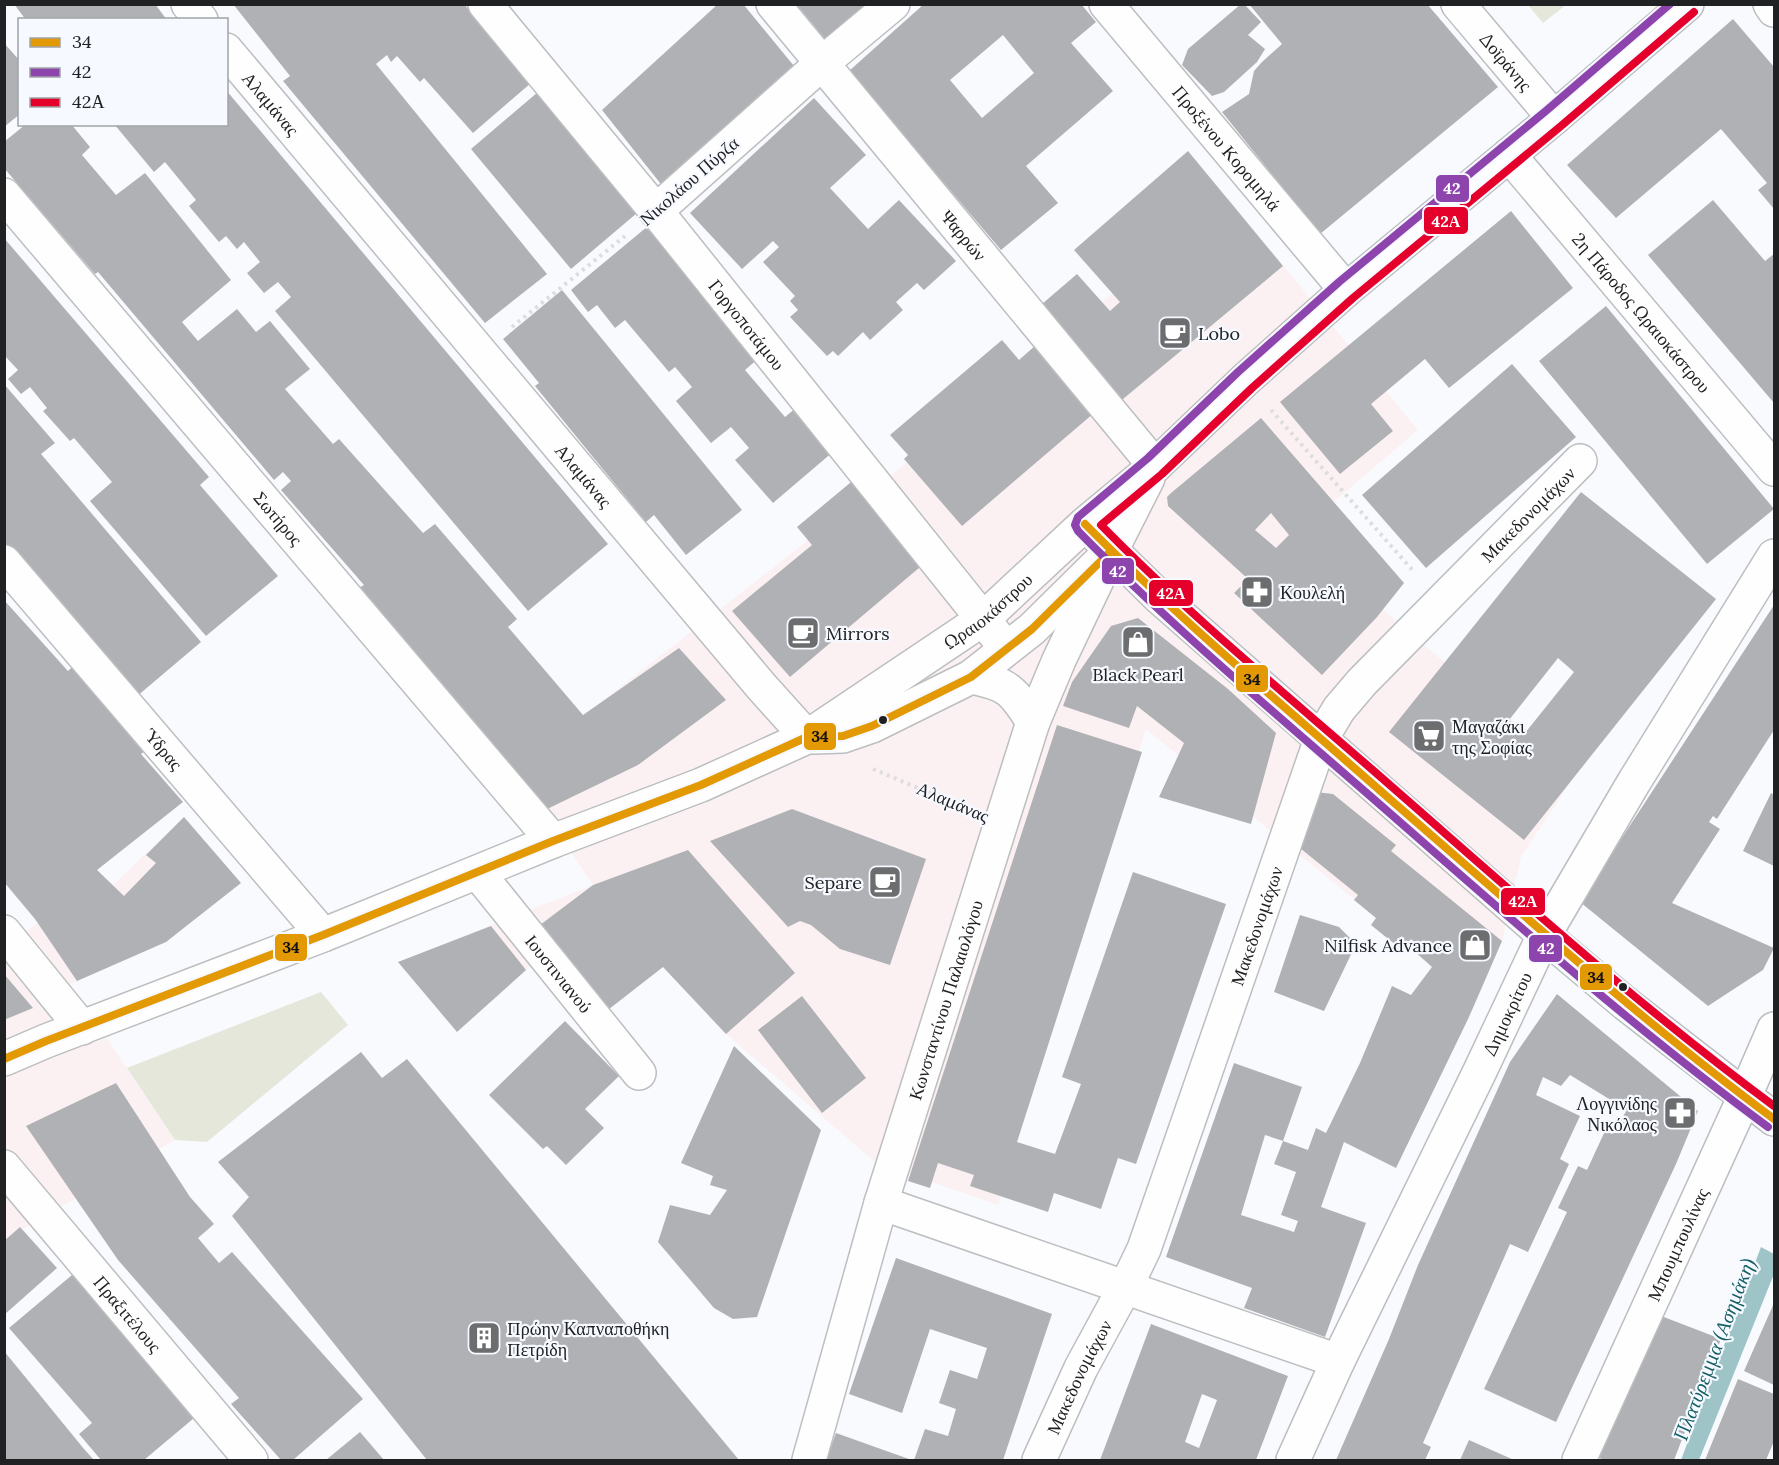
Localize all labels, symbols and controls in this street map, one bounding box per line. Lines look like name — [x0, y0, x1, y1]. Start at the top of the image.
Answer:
legend — [18, 18, 228, 126]
street label: Δοϊράνης — [1475, 27, 1538, 95]
text: 34 — [72, 30, 92, 53]
text: 42 — [72, 60, 91, 83]
street label: Αλαμάνας — [238, 67, 304, 140]
street label: Προξένου Κορομηλά — [1168, 81, 1286, 216]
text: 42Α — [72, 90, 104, 113]
street label: Νικολάου Πύρζα — [635, 131, 744, 230]
line badge: 42 — [1435, 174, 1470, 203]
text: 42 — [1443, 178, 1461, 198]
street label: Ψαρρών — [936, 205, 992, 265]
line badge: 42Α — [1423, 206, 1469, 235]
text: 42Α — [1432, 211, 1461, 231]
street label: 2η Πάροδος Ωραιοκάστρου — [1568, 228, 1716, 397]
street label: Γοργοποτάμου — [704, 274, 790, 375]
cafe icon: Lobo — [1157, 315, 1193, 351]
place label: Lobo — [1198, 322, 1240, 345]
street label: Αλαμάνας — [551, 439, 617, 512]
street label: Μακεδονομάχων — [1476, 462, 1580, 567]
street label: Σωτήρος — [249, 486, 308, 550]
line badge: 42 — [1101, 557, 1135, 585]
text: 42 — [1109, 561, 1127, 581]
street label: Ωραιοκάστρου — [939, 568, 1037, 654]
pharmacy icon: Κουλελή — [1239, 574, 1275, 610]
line badge: 42Α — [1148, 579, 1194, 607]
place label: Κουλελή — [1280, 581, 1345, 604]
text: 42Α — [1157, 583, 1186, 603]
cafe icon: Mirrors — [785, 615, 821, 651]
place label: Mirrors — [826, 622, 890, 645]
shop icon: Black Pearl — [1120, 624, 1156, 660]
place label: Black Pearl — [1092, 663, 1184, 686]
line badge: 34 — [1235, 664, 1269, 693]
text: 34 — [1243, 669, 1261, 689]
unlabelled marker — [877, 714, 889, 726]
place label: Μαγαζάκι της Σοφίας — [1452, 715, 1532, 759]
supermarket icon: Μαγαζάκι της Σοφίας — [1411, 718, 1447, 754]
line badge: 34 — [803, 722, 837, 751]
street label: Ύδρας — [139, 723, 188, 774]
text: 34 — [811, 726, 829, 746]
street label: Αλαμάνας — [913, 776, 993, 828]
street label: Μακεδονομάχων — [1225, 863, 1288, 988]
cafe icon: Separe — [867, 864, 903, 900]
place label: Separe — [805, 871, 862, 894]
line badge: 42Α — [1500, 887, 1546, 916]
text: 42Α — [1509, 891, 1538, 911]
street label: Κωνσταντίνου Παλαιολόγου — [903, 897, 988, 1103]
shop icon: Nilfisk Advance — [1457, 927, 1493, 963]
street label: Ιουστινιανού — [520, 930, 597, 1017]
line badge: 34 — [274, 933, 308, 962]
place label: Nilfisk Advance — [1324, 934, 1452, 957]
line badge: 42 — [1528, 934, 1563, 963]
text: 34 — [282, 937, 300, 957]
text: 42 — [1537, 938, 1555, 958]
line badge: 34 — [1579, 963, 1613, 991]
text: 34 — [1587, 967, 1605, 987]
street label: Δημοκρίτου — [1477, 968, 1537, 1059]
unlabelled marker — [1617, 981, 1629, 993]
place label: Λογγινίδης Νικόλαος — [1576, 1092, 1657, 1136]
pharmacy icon: Λογγινίδης Νικόλαος — [1662, 1095, 1698, 1131]
street label: Μπουμπουλίνας — [1642, 1184, 1713, 1305]
water label: Πλατύρεμμα (Ασημάκη) — [1668, 1254, 1761, 1444]
street label: Πραξιτέλους — [89, 1271, 167, 1357]
street label: Μακεδονομάχων — [1041, 1316, 1117, 1438]
place label: Πρώην Καπναποθήκη Πετρίδη — [507, 1317, 670, 1361]
building icon: Πρώην Καπναποθήκη Πετρίδη — [466, 1320, 502, 1356]

